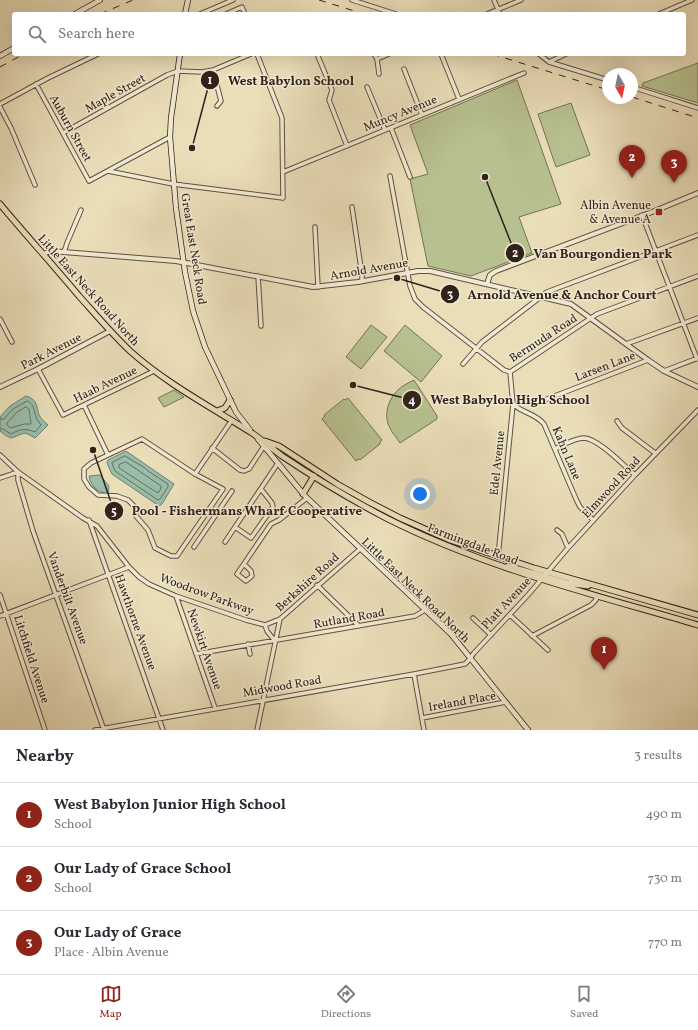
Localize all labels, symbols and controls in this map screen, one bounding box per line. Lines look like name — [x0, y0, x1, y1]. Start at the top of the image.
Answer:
search box — [12, 12, 686, 56]
icon: search — [26, 23, 48, 45]
text: Search here — [58, 24, 135, 45]
callout: West Babylon School — [200, 67, 362, 92]
north arrow — [602, 68, 638, 104]
street label: Maple Street — [82, 71, 149, 117]
text: 1 — [208, 73, 213, 89]
text: West Babylon School — [228, 73, 355, 91]
street label: Auburn Street — [45, 92, 95, 165]
street label: Muncy Avenue — [361, 92, 440, 136]
pin: 2 — [619, 145, 645, 178]
pin: 3 — [661, 150, 687, 183]
street label: Great East Neck Road — [176, 192, 210, 306]
place label: Albin Avenue & Avenue A — [580, 198, 652, 228]
marker: Albin Avenue & Avenue A — [654, 207, 664, 217]
street label: Little East Neck Road North — [34, 231, 143, 350]
callout: Van Bourgondien Park — [505, 241, 680, 266]
text: 2 — [512, 246, 518, 262]
text: Van Bourgondien Park — [534, 246, 673, 264]
street label: Arnold Avenue — [329, 255, 410, 285]
callout: Arnold Avenue & Anchor Court — [440, 282, 665, 307]
text: 3 — [447, 287, 453, 303]
text: Arnold Avenue & Anchor Court — [468, 287, 657, 305]
street label: Bermuda Road — [507, 311, 581, 367]
street label: Park Avenue — [18, 330, 85, 374]
street label: Larsen Lane — [573, 348, 638, 386]
street label: Haab Avenue — [71, 362, 140, 407]
callout: West Babylon High School — [402, 387, 598, 412]
text: West Babylon High School — [430, 392, 590, 410]
text: 4 — [408, 393, 416, 409]
street label: Kahn Lane — [548, 424, 585, 483]
street label: Edel Avenue — [487, 430, 509, 496]
street label: Elmwood Road — [579, 453, 645, 522]
your location — [410, 484, 430, 504]
callout: Pool - Fishermans Wharf Cooperative — [104, 498, 371, 523]
text: Pool - Fishermans Wharf Cooperative — [132, 503, 363, 521]
text: 5 — [111, 504, 117, 520]
street label: Farmingdale Road — [425, 520, 521, 570]
street label: Little East Neck Road North — [358, 535, 473, 647]
street label: Vanderbilt Avenue — [43, 550, 91, 647]
street label: Berkshire Road — [272, 550, 343, 616]
street label: Woodrow Parkway — [157, 570, 256, 620]
street label: Hawthorne Avenue — [110, 572, 160, 673]
street label: Platt Avenue — [478, 574, 535, 633]
street label: Rutland Road — [312, 605, 386, 633]
street label: Newkirt Avenue — [183, 607, 226, 692]
street label: Litchfield Avenue — [9, 613, 53, 706]
pin: 1 — [591, 637, 617, 670]
street label: Midwood Road — [242, 672, 323, 702]
street label: Ireland Place — [427, 688, 498, 716]
text: Nearby — [16, 745, 74, 768]
text: 3 results — [634, 747, 682, 765]
text: West Babylon Junior High School — [54, 795, 286, 816]
text: 1 — [26, 806, 32, 824]
text: 490 m — [646, 806, 682, 824]
text: School — [54, 816, 92, 834]
text: Our Lady of Grace School — [54, 859, 231, 880]
text: 2 — [26, 870, 32, 888]
text: 730 m — [648, 870, 682, 888]
text: School — [54, 880, 92, 898]
text: Our Lady of Grace — [54, 923, 181, 944]
text: 3 — [26, 934, 32, 952]
text: 770 m — [648, 934, 682, 952]
text: Place · Albin Avenue — [54, 944, 169, 962]
tab: Map — [100, 983, 122, 1022]
tab: Directions — [321, 983, 371, 1022]
tab: Saved — [570, 983, 598, 1022]

